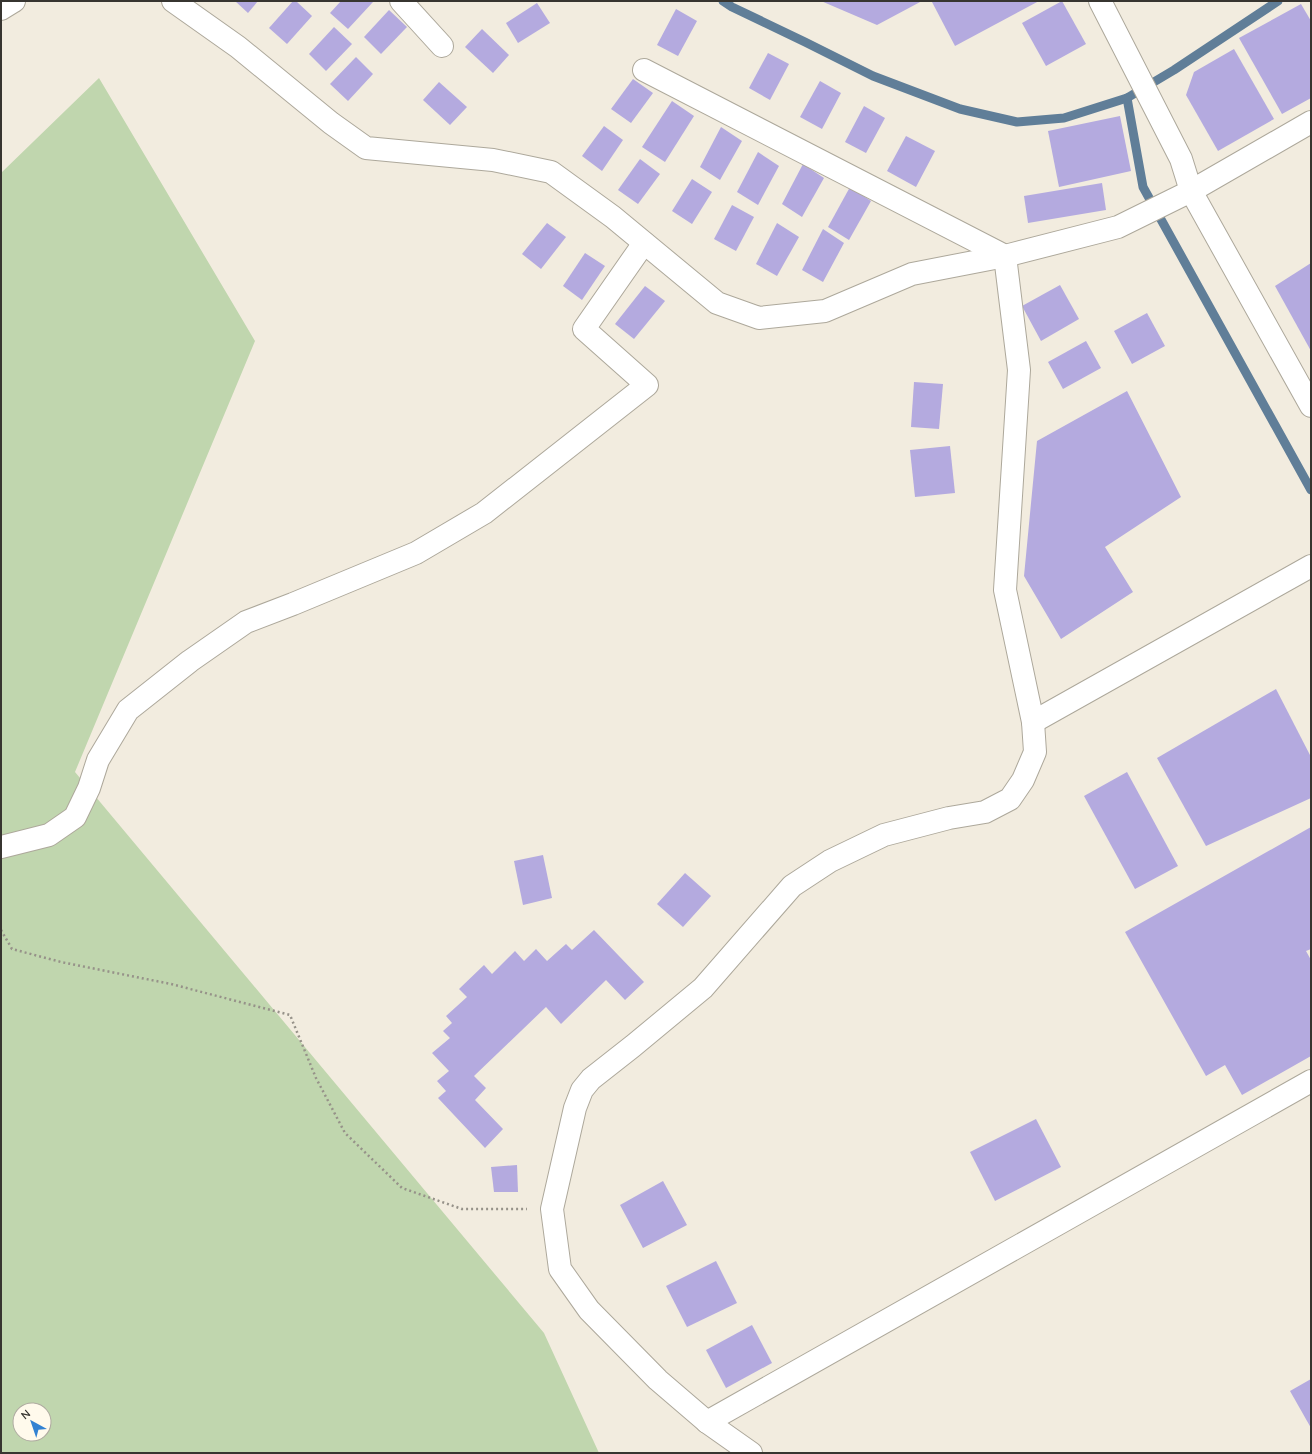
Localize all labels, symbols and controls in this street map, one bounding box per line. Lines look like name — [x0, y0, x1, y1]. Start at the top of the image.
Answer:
north arrow — [12, 1402, 52, 1442]
text: N — [18, 1406, 33, 1422]

